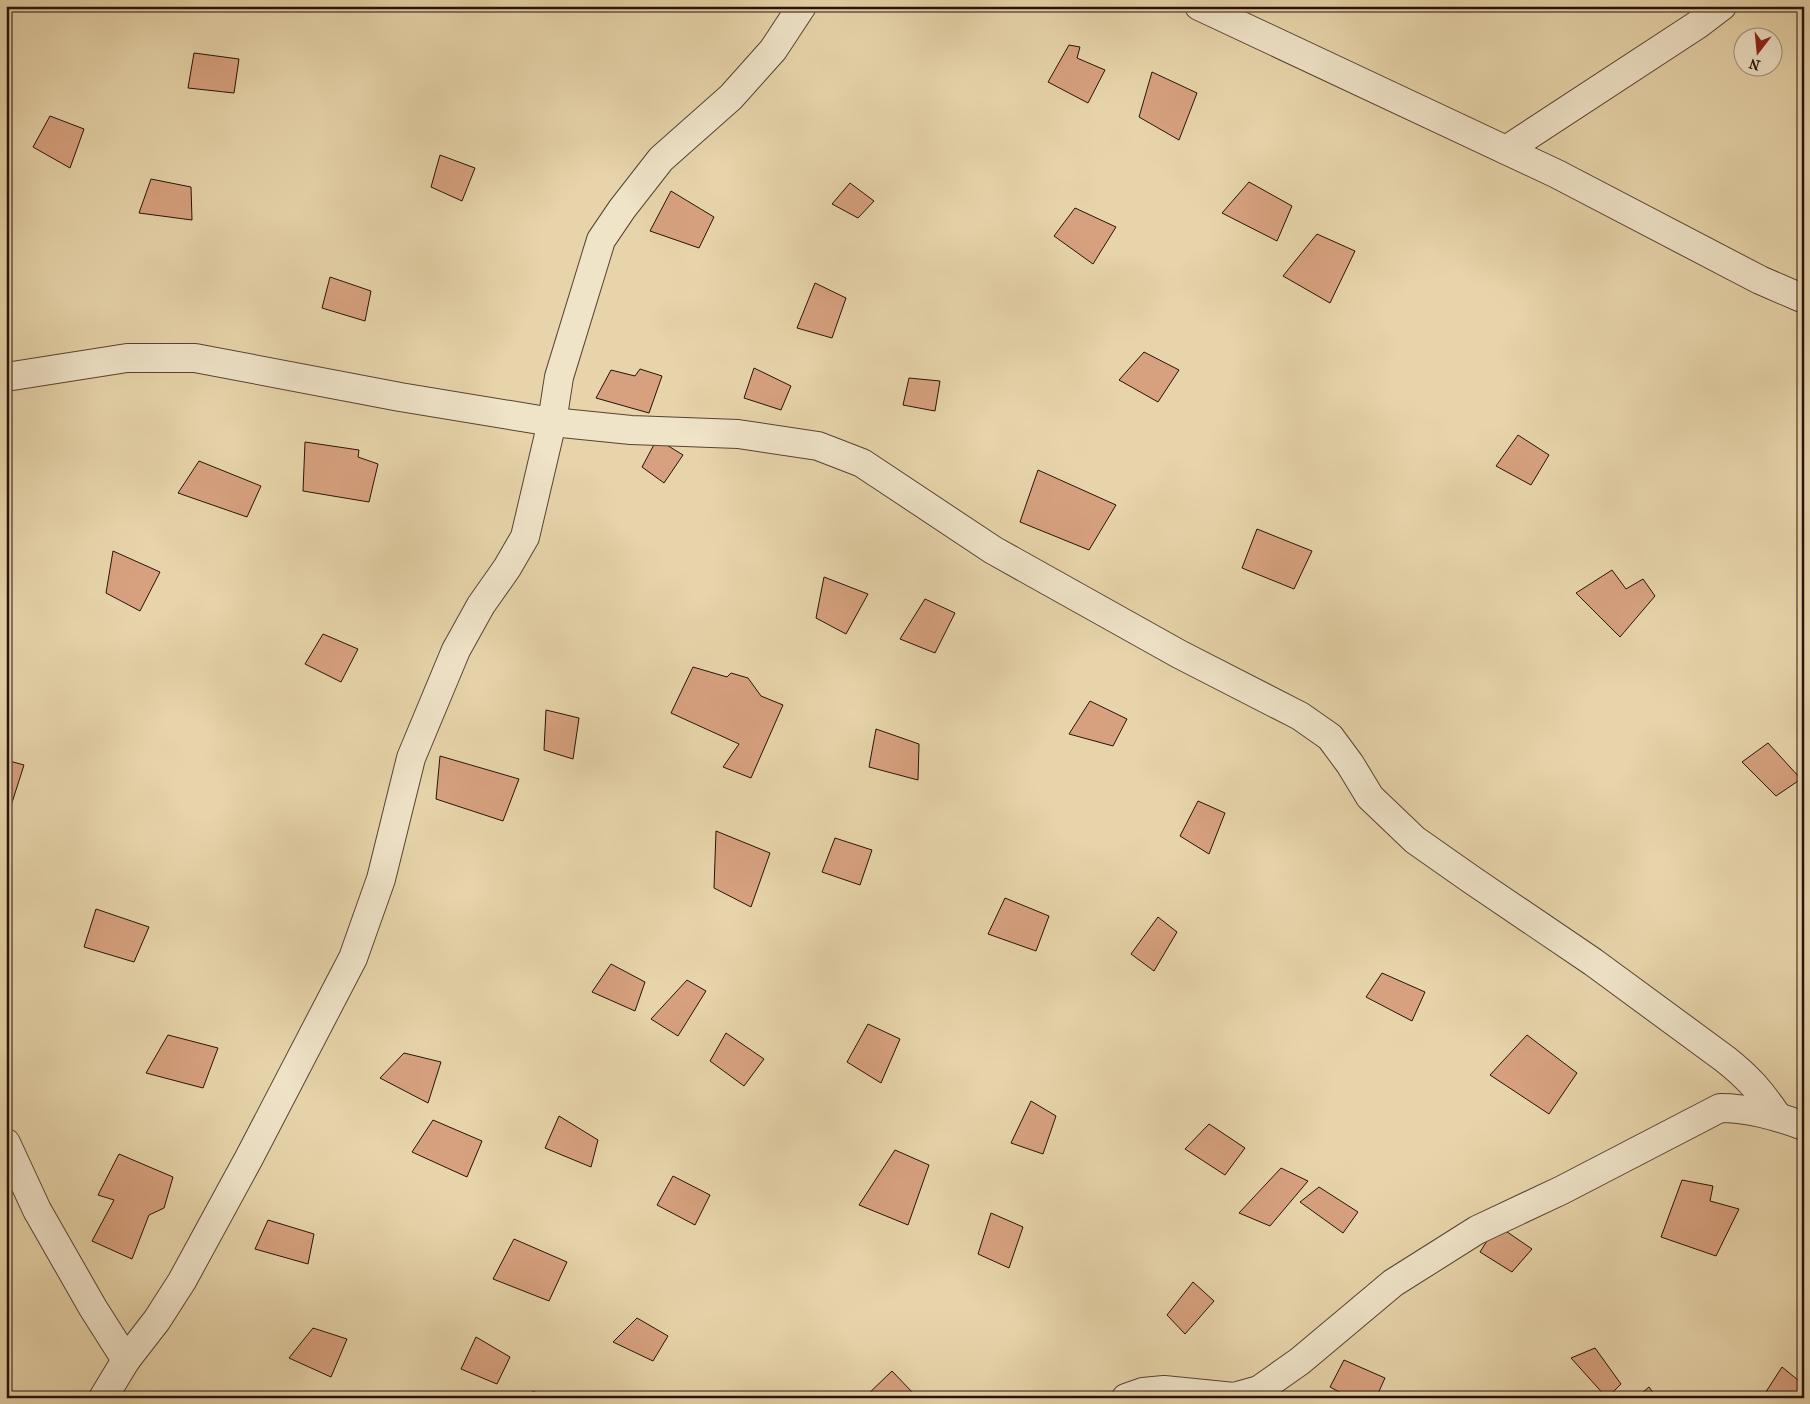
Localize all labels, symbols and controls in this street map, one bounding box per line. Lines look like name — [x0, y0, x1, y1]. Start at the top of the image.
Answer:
north arrow — [1732, 28, 1782, 78]
text: N — [1747, 54, 1762, 74]

